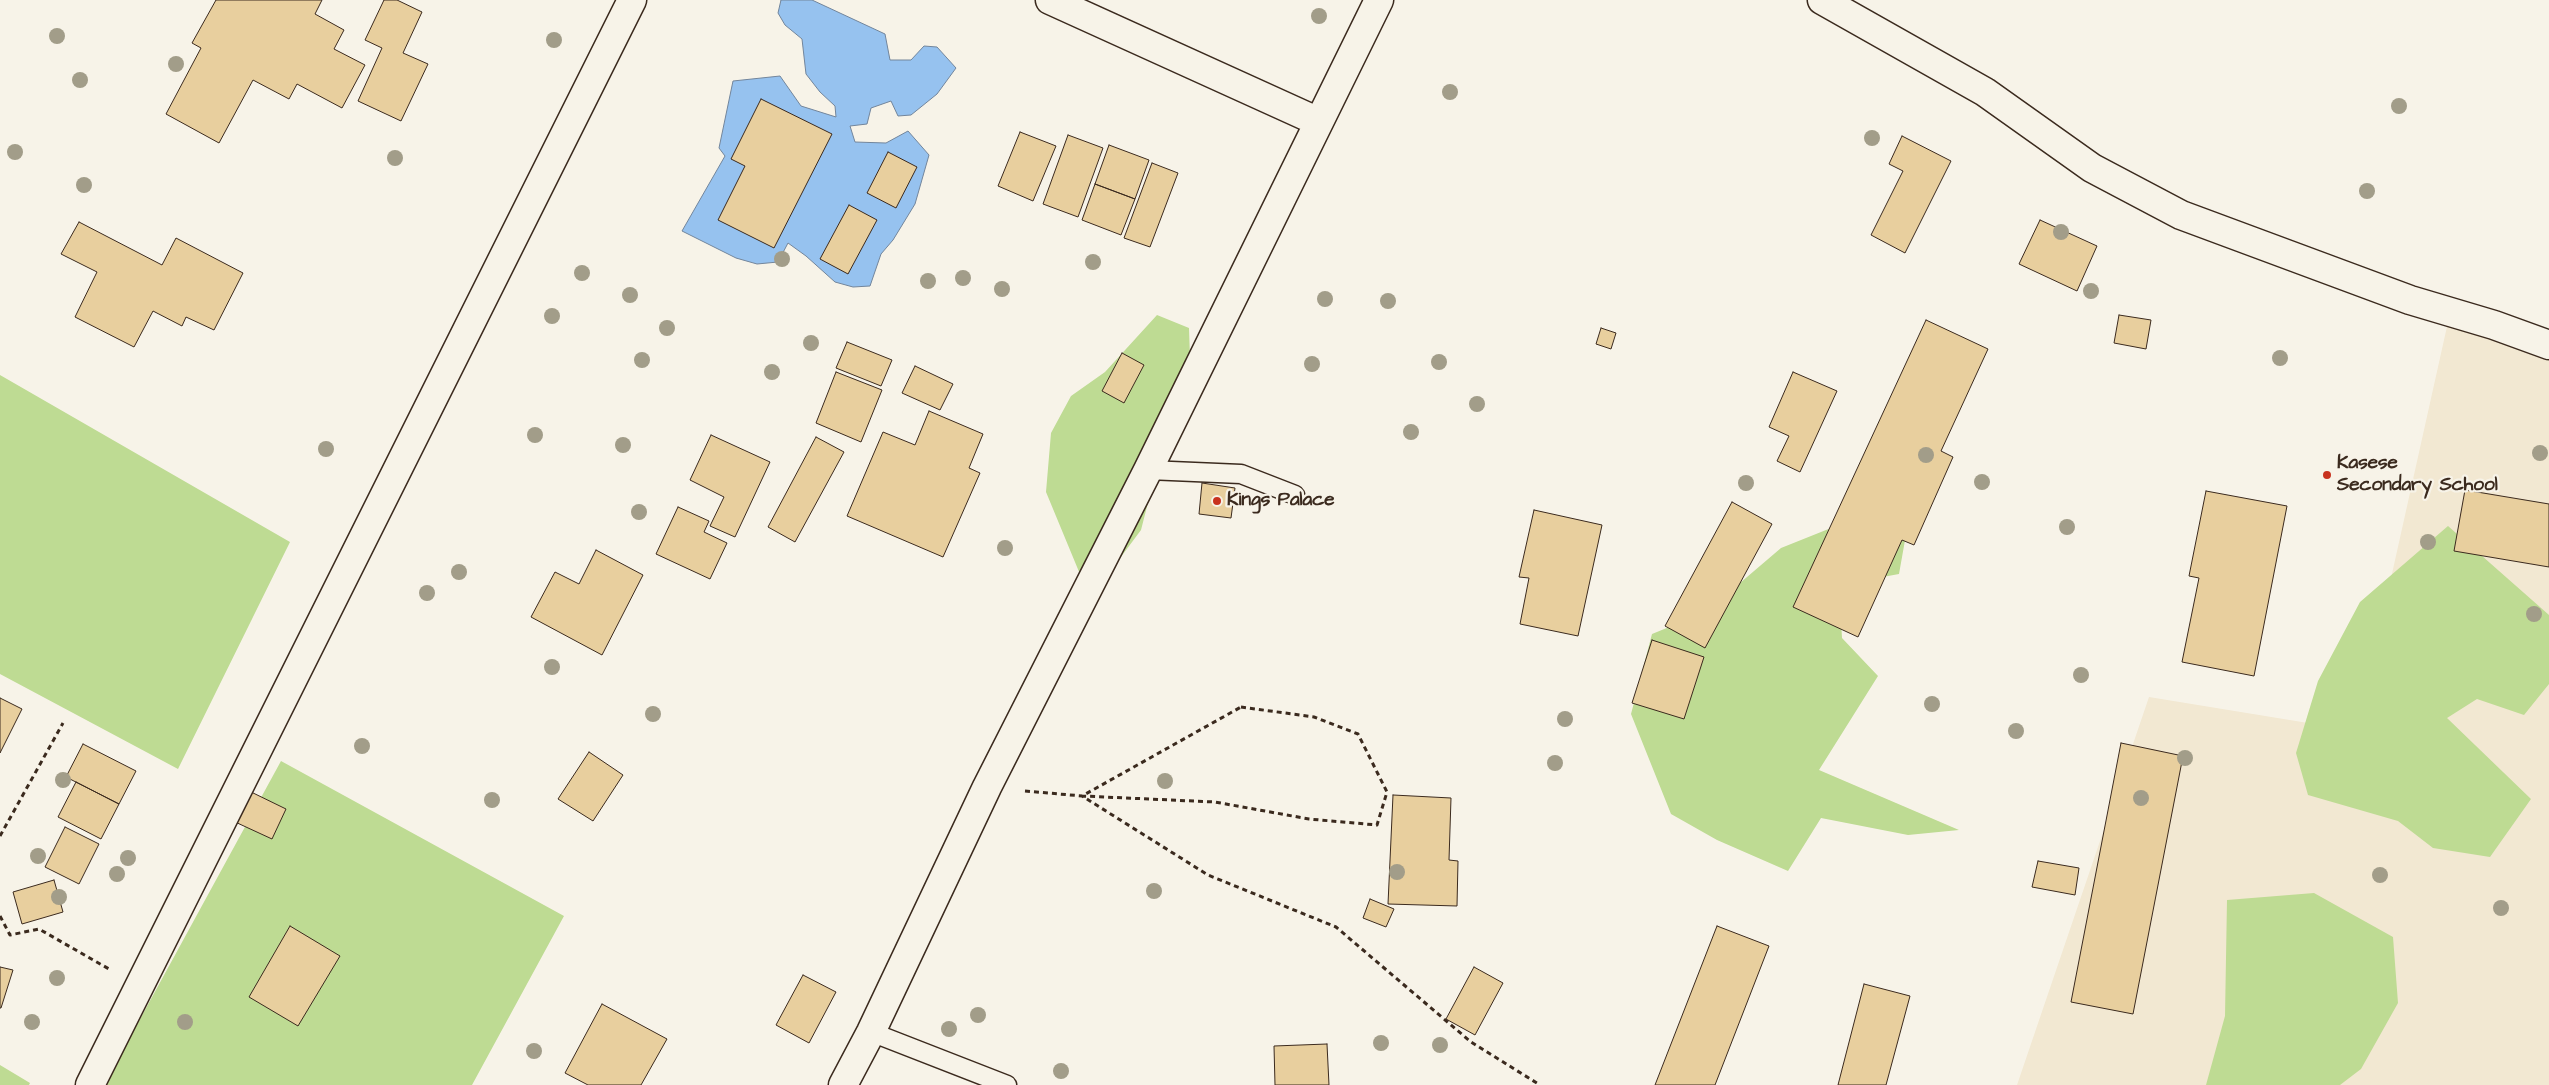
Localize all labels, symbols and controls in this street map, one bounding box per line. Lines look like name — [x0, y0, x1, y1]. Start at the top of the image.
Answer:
place label: Kasese Secondary School — [2337, 453, 2498, 497]
marker: Kasese Secondary School — [2321, 469, 2333, 481]
place label: Kings Palace — [1227, 490, 1335, 512]
marker: Kings Palace — [1211, 495, 1223, 507]

